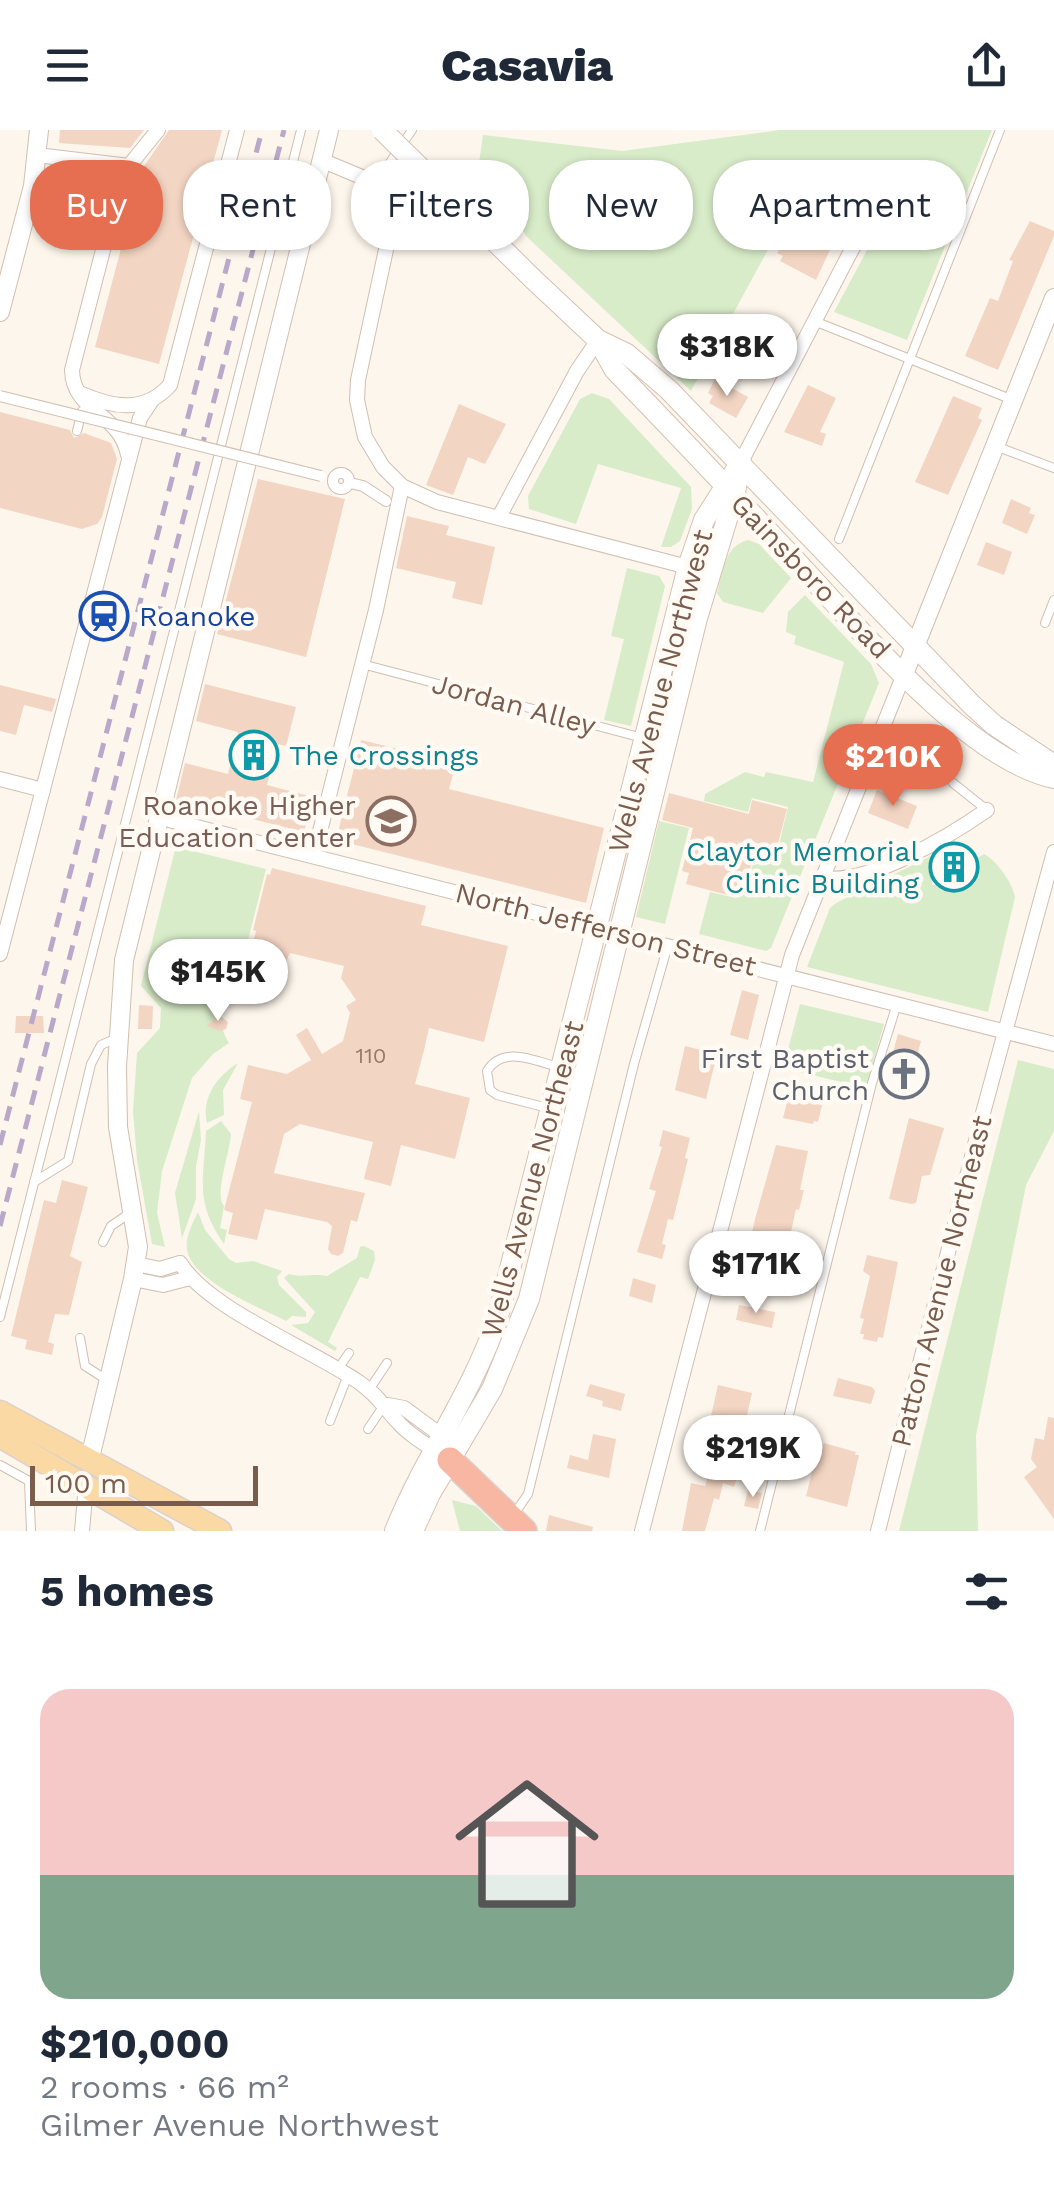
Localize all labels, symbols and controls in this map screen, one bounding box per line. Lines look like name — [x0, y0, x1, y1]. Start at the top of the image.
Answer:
icon: menu — [40, 38, 95, 93]
icon: share — [959, 38, 1014, 93]
text: Casavia — [441, 39, 613, 92]
chip: Buy — [30, 160, 163, 250]
chip: Rent — [183, 160, 331, 250]
chip: Filters — [351, 160, 529, 250]
chip: New — [549, 160, 693, 250]
chip: Apartment — [713, 160, 966, 250]
pin: $318K — [657, 314, 797, 399]
text: $318K — [679, 327, 775, 365]
street label: Gainsboro Road — [724, 487, 897, 665]
street label: Wells Avenue Northwest — [601, 526, 720, 856]
station icon: Roanoke — [78, 590, 130, 642]
place label: Roanoke — [139, 600, 255, 633]
street label: Jordan Alley — [428, 667, 600, 742]
pin: $210K — [823, 724, 963, 809]
building icon: The Crossings — [228, 729, 280, 781]
text: $210K — [845, 737, 941, 775]
place label: The Crossings — [289, 739, 479, 772]
place label: Roanoke Higher Education Center — [118, 789, 356, 854]
school or university icon: Roanoke Higher Education Center — [365, 795, 417, 847]
place label: Claytor Memorial Clinic Building — [686, 835, 919, 900]
building icon: Claytor Memorial Clinic Building — [928, 841, 980, 893]
street label: North Jefferson Street — [452, 876, 760, 983]
pin: $145K — [148, 939, 288, 1024]
text: $145K — [170, 952, 266, 990]
street label: Wells Avenue Northeast — [474, 1017, 591, 1341]
place label: First Baptist Church — [700, 1042, 869, 1107]
house number: 110 — [356, 1043, 386, 1068]
church icon: First Baptist Church — [878, 1048, 930, 1100]
street label: Patton Avenue Northeast — [884, 1112, 999, 1450]
pin: $171K — [686, 1231, 826, 1316]
text: $171K — [711, 1244, 801, 1282]
pin: $219K — [683, 1415, 823, 1500]
text: $219K — [705, 1428, 801, 1466]
scale bar — [30, 1461, 258, 1506]
text: 100 m — [45, 1467, 127, 1500]
icon: filters — [959, 1564, 1014, 1619]
text: 5 homes — [40, 1567, 214, 1616]
icon: home — [437, 1754, 617, 1934]
text: $210,000 — [40, 2019, 230, 2068]
text: 2 rooms · 66 m² — [40, 2068, 289, 2106]
text: Gilmer Avenue Northwest — [40, 2106, 439, 2144]

